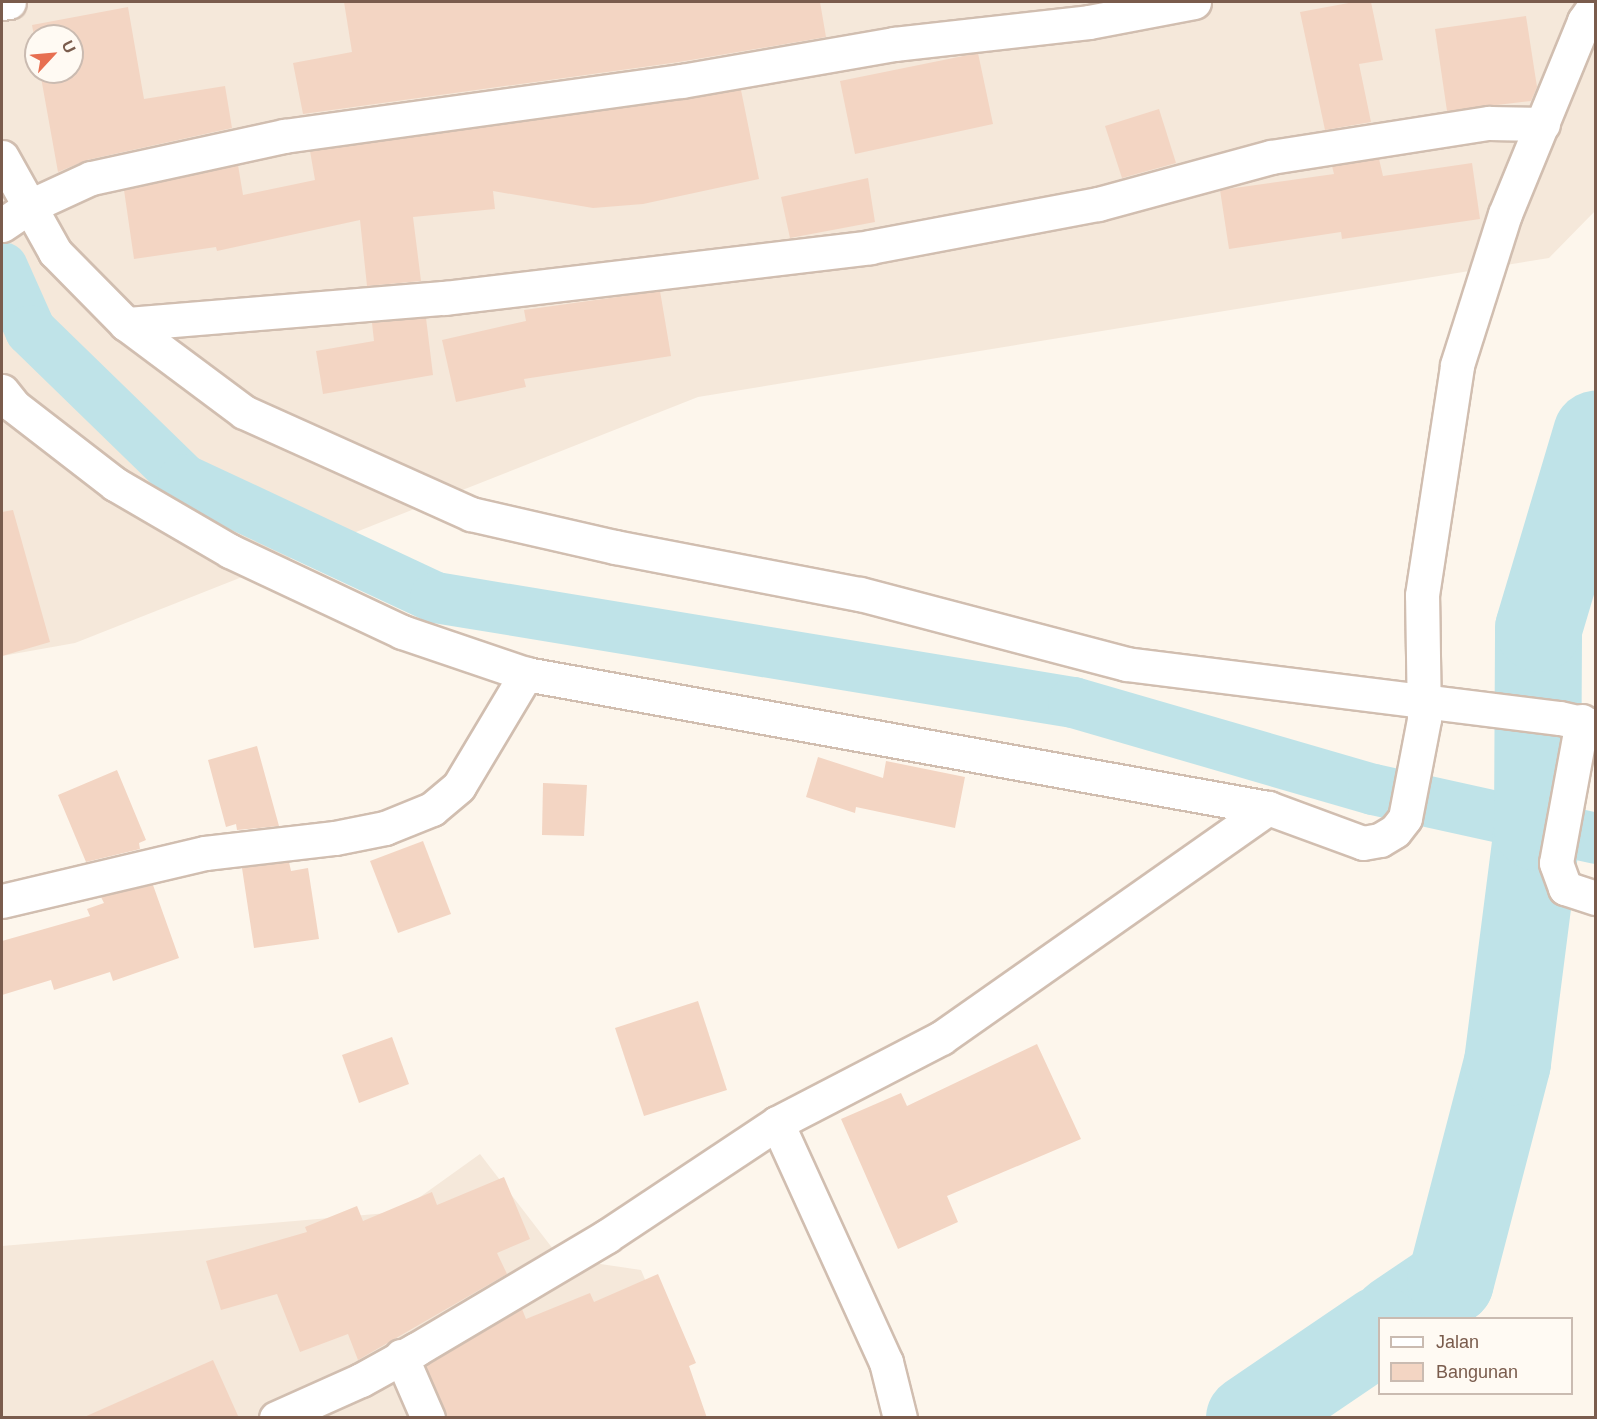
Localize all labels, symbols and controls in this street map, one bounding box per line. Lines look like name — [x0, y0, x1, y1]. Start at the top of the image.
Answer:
north arrow — [24, 24, 84, 84]
text: U — [59, 38, 79, 56]
legend — [1378, 1317, 1573, 1395]
text: Jalan — [1436, 1332, 1479, 1352]
text: Bangunan — [1436, 1362, 1518, 1382]

